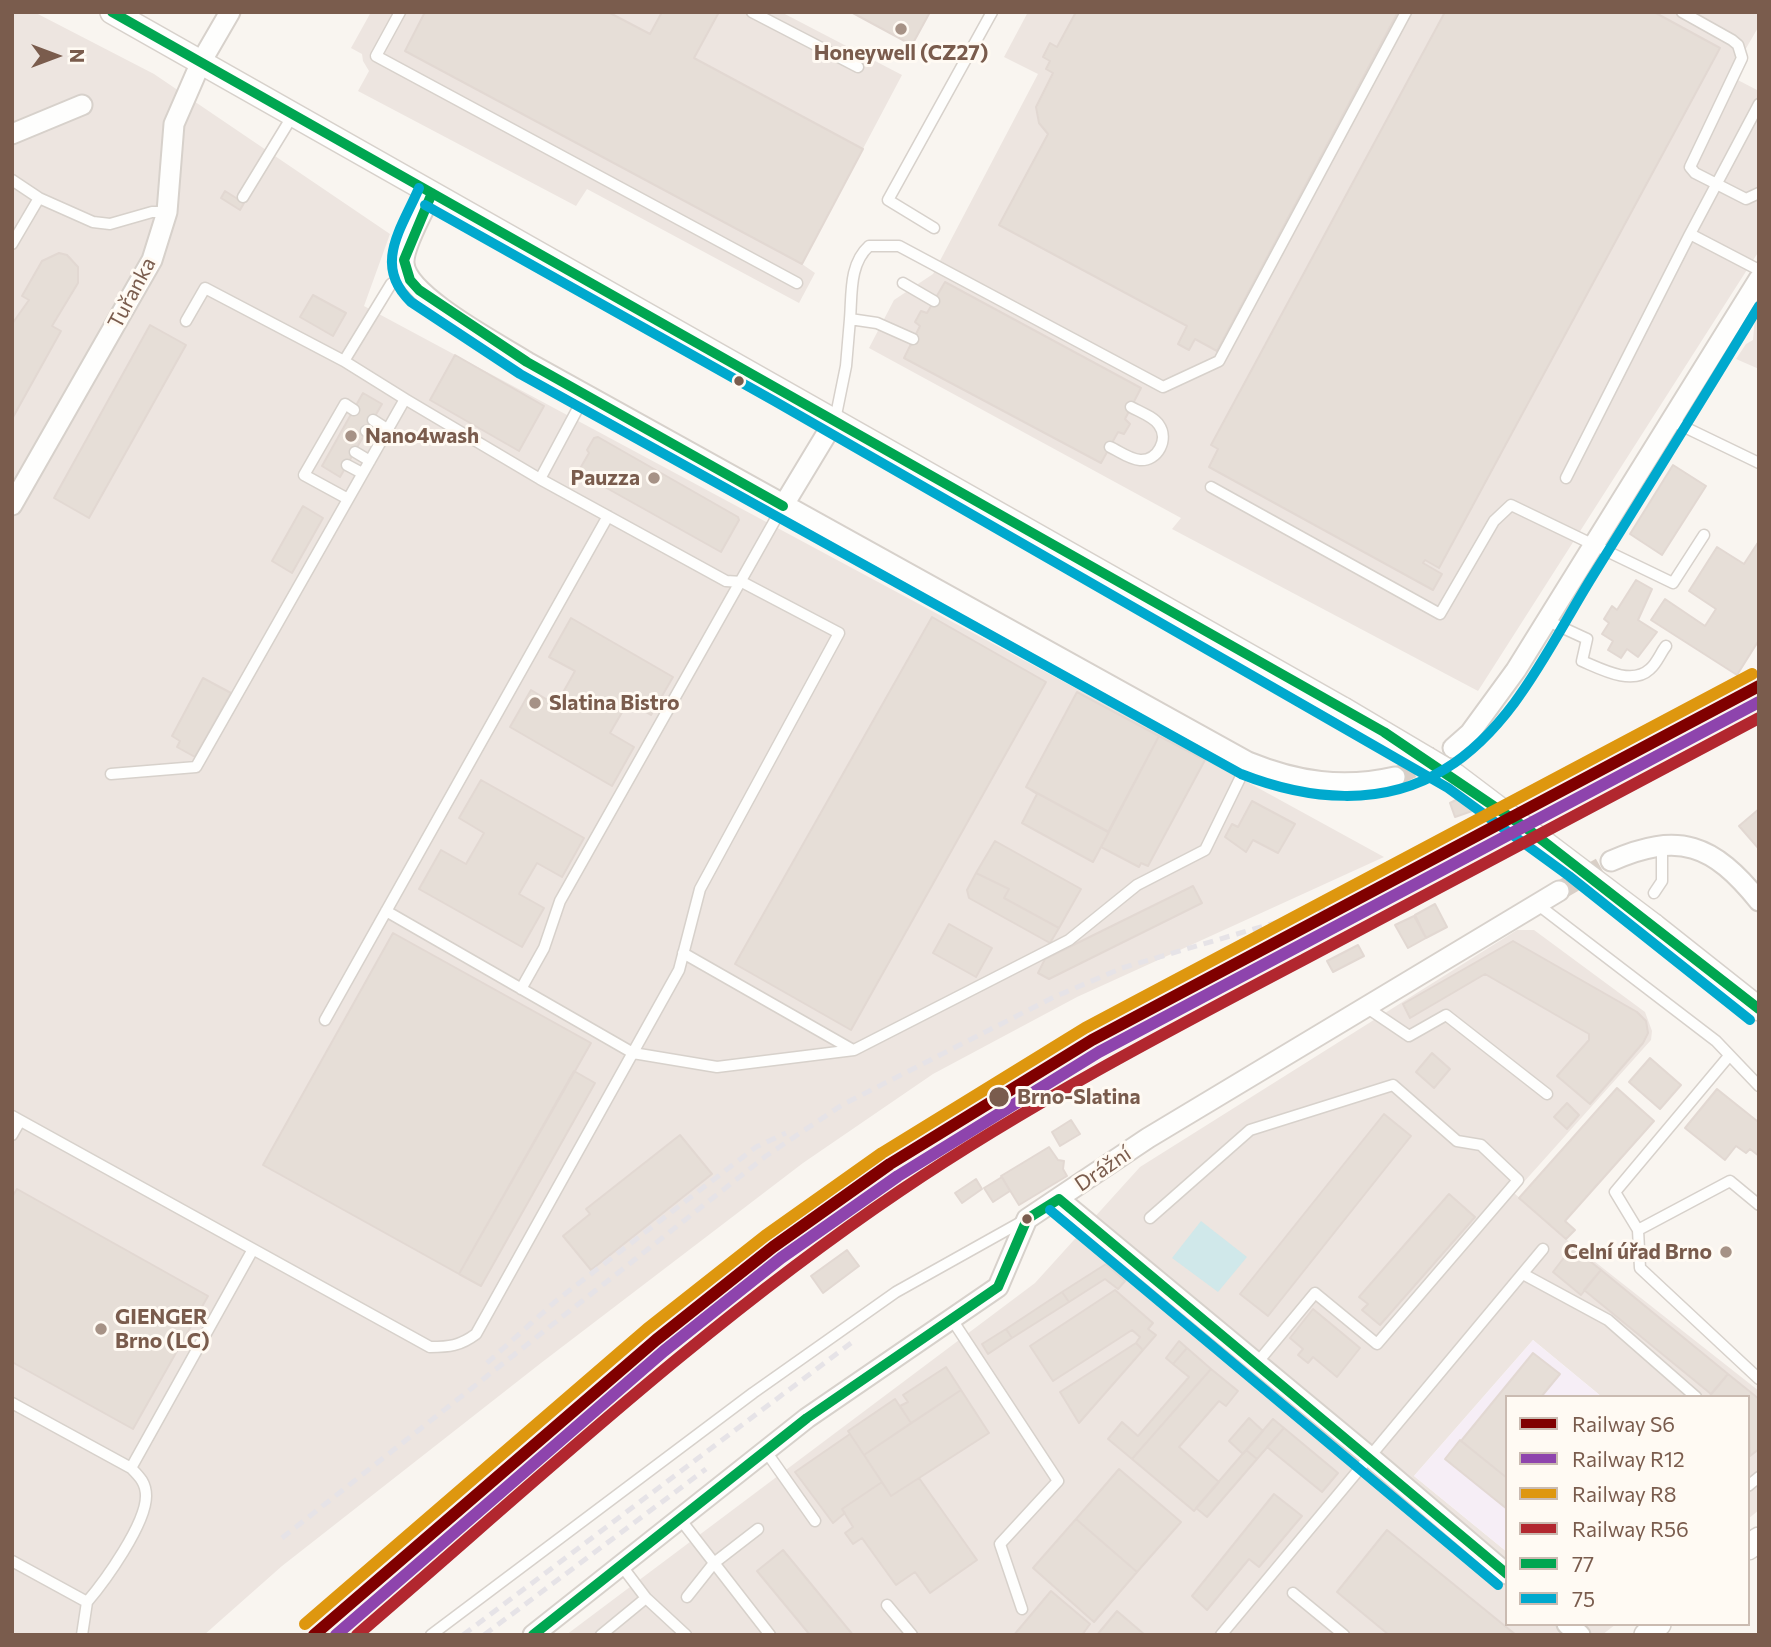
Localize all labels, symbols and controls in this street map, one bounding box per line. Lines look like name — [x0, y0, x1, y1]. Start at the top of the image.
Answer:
north arrow — [21, 21, 91, 91]
marker: Honeywell (CZ27) — [893, 21, 909, 37]
place label: Honeywell (CZ27) — [814, 40, 988, 66]
text: N — [66, 49, 89, 63]
street label: Tuřanka — [103, 253, 161, 333]
unlabelled marker — [732, 374, 746, 388]
place label: Nano4wash — [365, 423, 479, 449]
marker: Nano4wash — [343, 428, 359, 444]
place label: Pauzza — [571, 465, 640, 491]
marker: Pauzza — [646, 470, 662, 486]
place label: Slatina Bistro — [549, 690, 680, 716]
marker: Slatina Bistro — [527, 695, 543, 711]
place label: Brno-Slatina — [1017, 1084, 1141, 1110]
marker: Brno-Slatina — [987, 1085, 1011, 1109]
street label: Drážní — [1070, 1141, 1136, 1197]
unlabelled marker — [1020, 1212, 1034, 1226]
place label: Celní úřad Brno — [1564, 1239, 1712, 1265]
marker: Celní úřad Brno — [1718, 1244, 1734, 1260]
place label: GIENGER Brno (LC) — [115, 1304, 210, 1354]
marker: GIENGER Brno (LC) — [93, 1321, 109, 1337]
legend — [1505, 1395, 1750, 1626]
text: Railway S6 — [1572, 1411, 1675, 1436]
text: Railway R12 — [1572, 1446, 1685, 1471]
text: Railway R8 — [1572, 1481, 1676, 1506]
text: Railway R56 — [1572, 1516, 1689, 1541]
text: 77 — [1572, 1551, 1594, 1576]
text: 75 — [1572, 1586, 1595, 1611]

